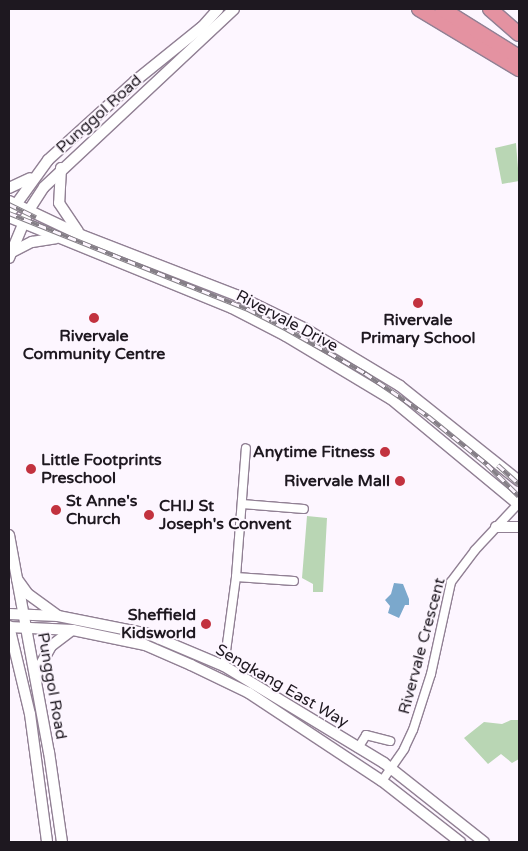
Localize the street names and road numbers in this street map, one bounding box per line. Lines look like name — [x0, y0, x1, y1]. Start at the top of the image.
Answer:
street label: Punggol Road — [52, 71, 146, 157]
street label: Rivervale Drive — [233, 286, 341, 356]
street label: Rivervale Crescent — [395, 576, 449, 716]
street label: Punggol Road — [33, 631, 71, 741]
street label: Sengkang East Way — [212, 640, 352, 732]

